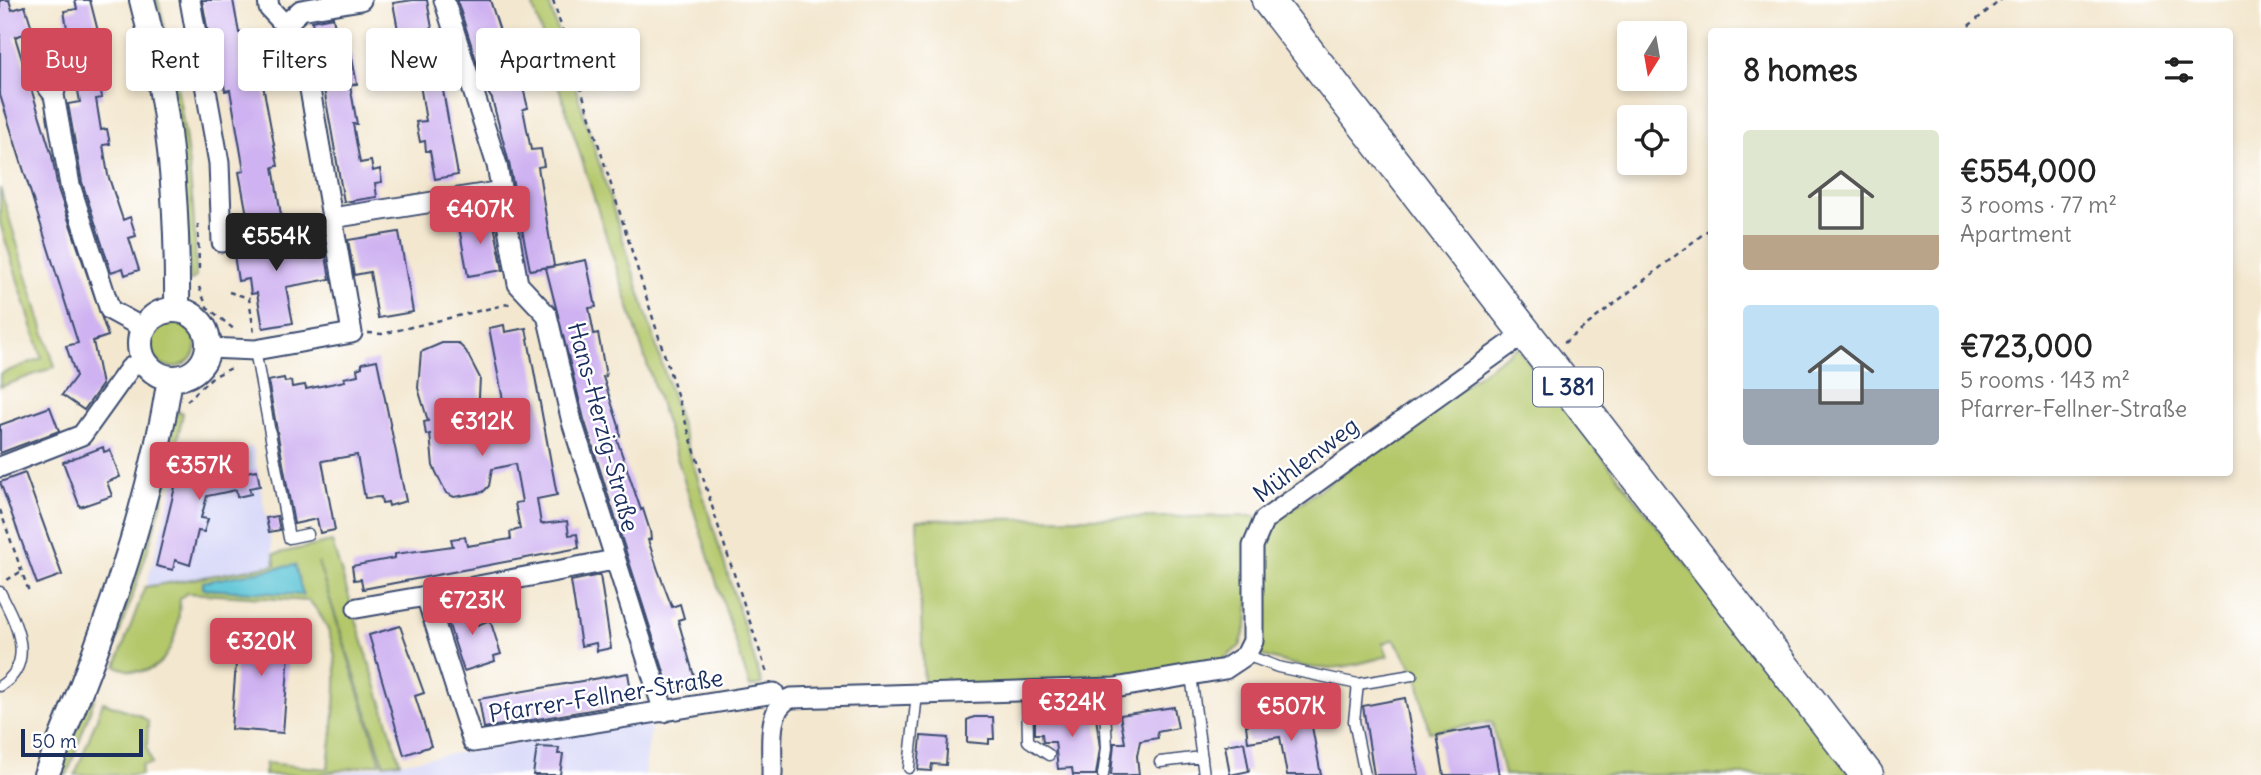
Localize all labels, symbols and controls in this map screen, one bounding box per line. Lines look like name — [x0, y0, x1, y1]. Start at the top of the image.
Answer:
north arrow — [1617, 21, 1687, 91]
map controls — [1617, 21, 1687, 175]
chip: Buy — [21, 28, 112, 91]
chip: Rent — [126, 28, 224, 91]
chip: Filters — [238, 28, 352, 91]
chip: New — [366, 28, 462, 91]
chip: Apartment — [476, 28, 640, 91]
text: 8 homes — [1743, 51, 1858, 89]
icon: filters — [2160, 51, 2198, 89]
button: locate — [1617, 105, 1687, 175]
text: €554,000 — [1960, 152, 2097, 190]
icon: home — [1799, 158, 1883, 242]
pin: €407K — [431, 187, 529, 246]
text: 3 rooms · 77 m² — [1960, 190, 2117, 219]
text: €407K — [446, 194, 514, 223]
pin: €554K — [227, 214, 325, 273]
text: Apartment — [1960, 219, 2072, 248]
text: €554K — [242, 221, 310, 250]
street label: Hans-Herzig-Straße — [562, 319, 646, 535]
text: €723,000 — [1960, 327, 2093, 365]
icon: home — [1799, 333, 1883, 417]
text: 5 rooms · 143 m² — [1960, 365, 2130, 394]
road number: L 381 — [1533, 368, 1603, 406]
text: Pfarrer-Fellner-Straße — [1960, 394, 2187, 423]
pin: €312K — [433, 398, 531, 458]
text: €312K — [450, 406, 514, 435]
street label: Mühlenweg — [1247, 410, 1364, 509]
pin: €357K — [150, 442, 248, 502]
text: €357K — [166, 450, 232, 479]
pin: €723K — [423, 578, 521, 637]
text: €723K — [439, 585, 505, 614]
pin: €320K — [212, 618, 310, 678]
text: €320K — [226, 626, 296, 655]
street label: Pfarrer-Fellner-Straße — [486, 662, 725, 728]
pin: €324K — [1023, 680, 1121, 739]
pin: €507K — [1242, 684, 1340, 743]
text: €324K — [1038, 687, 1106, 716]
text: €507K — [1257, 691, 1325, 720]
scale bar — [21, 726, 144, 758]
text: 50 m — [32, 729, 77, 753]

